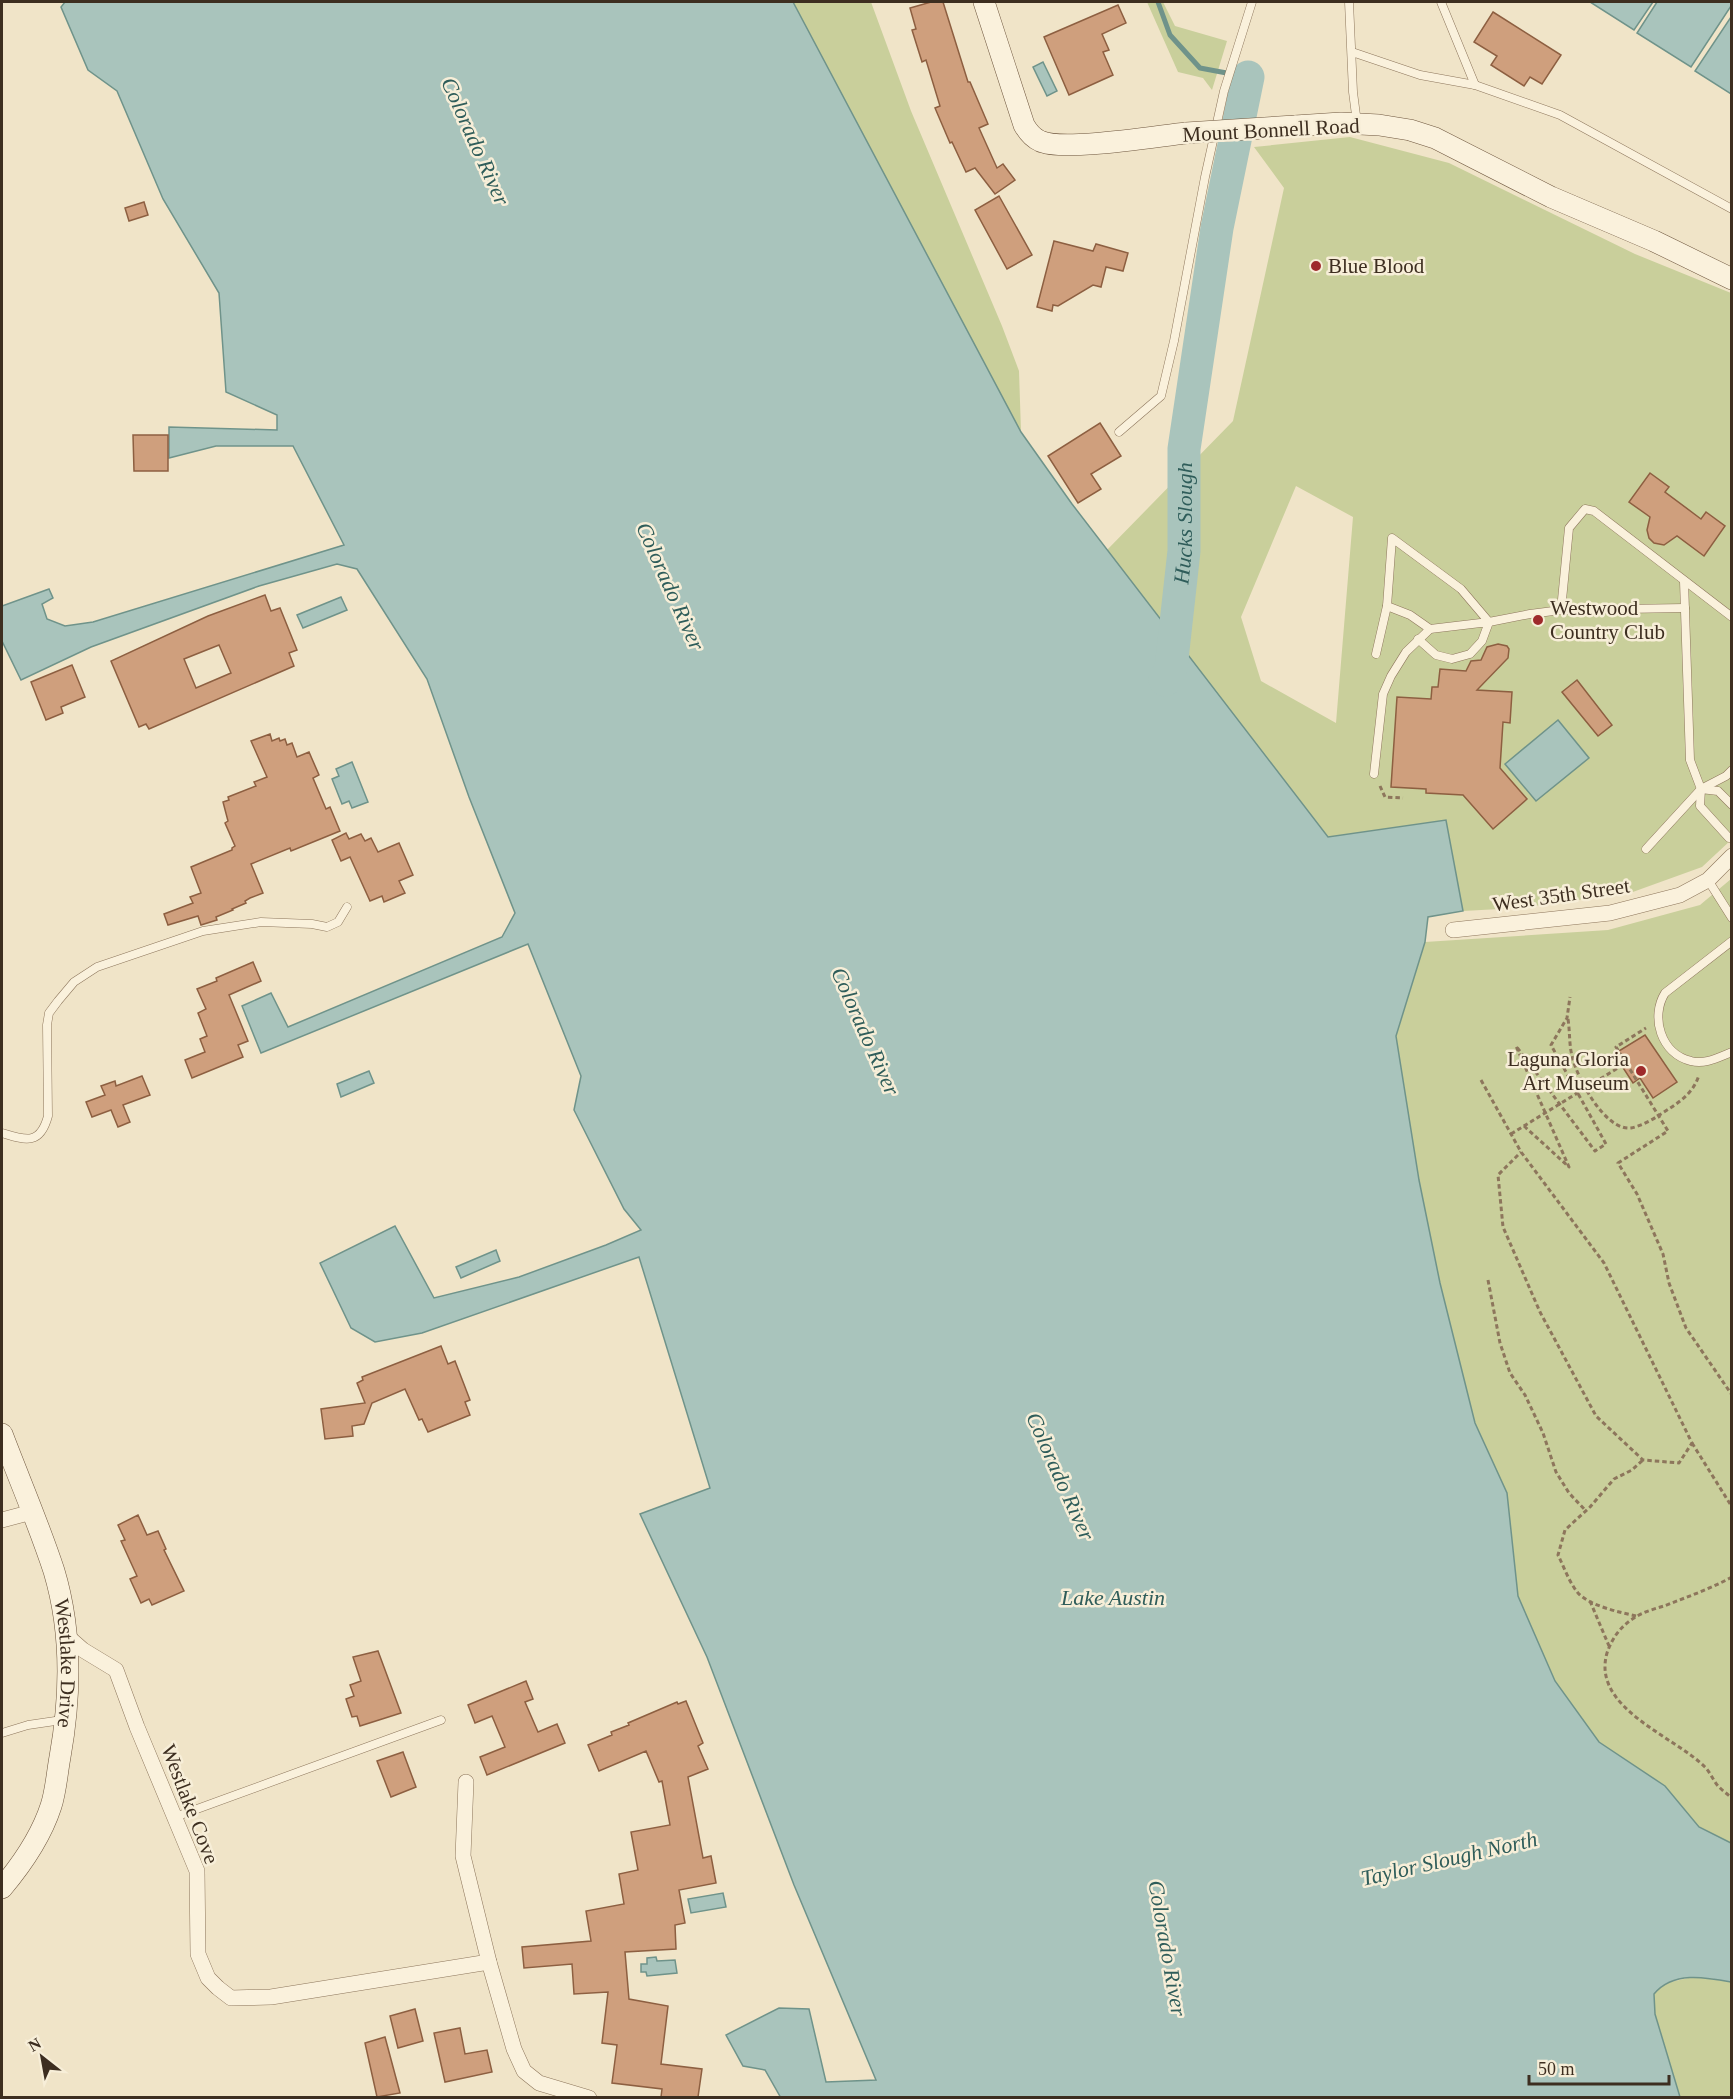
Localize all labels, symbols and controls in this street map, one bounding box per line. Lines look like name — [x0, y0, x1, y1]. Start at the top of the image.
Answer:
water label: Colorado River — [436, 73, 515, 209]
street label: Mount Bonnell Road — [1182, 113, 1361, 147]
place label: Blue Blood — [1328, 254, 1425, 278]
marker: Blue Blood — [1309, 259, 1323, 273]
water label: Hucks Slough — [1168, 462, 1197, 586]
water label: Colorado River — [631, 518, 710, 654]
place label: Westwood Country Club — [1550, 596, 1665, 644]
marker: Westwood Country Club — [1531, 613, 1545, 627]
street label: West 35th Street — [1491, 873, 1631, 917]
water label: Colorado River — [826, 963, 905, 1099]
place label: Laguna Gloria Art Museum — [1507, 1047, 1630, 1095]
marker: Laguna Gloria Art Museum — [1634, 1064, 1648, 1078]
water label: Colorado River — [1021, 1408, 1100, 1544]
water label: Lake Austin — [1060, 1585, 1165, 1610]
street label: Westlake Drive — [49, 1597, 80, 1729]
street label: Westlake Cove — [156, 1741, 224, 1867]
water label: Taylor Slough North — [1359, 1826, 1540, 1891]
water label: Colorado River — [1143, 1878, 1192, 2018]
north arrow — [12, 2027, 72, 2087]
text: N — [25, 2034, 44, 2055]
scale bar — [1529, 2048, 1668, 2086]
text: 50 m — [1538, 2059, 1575, 2079]

